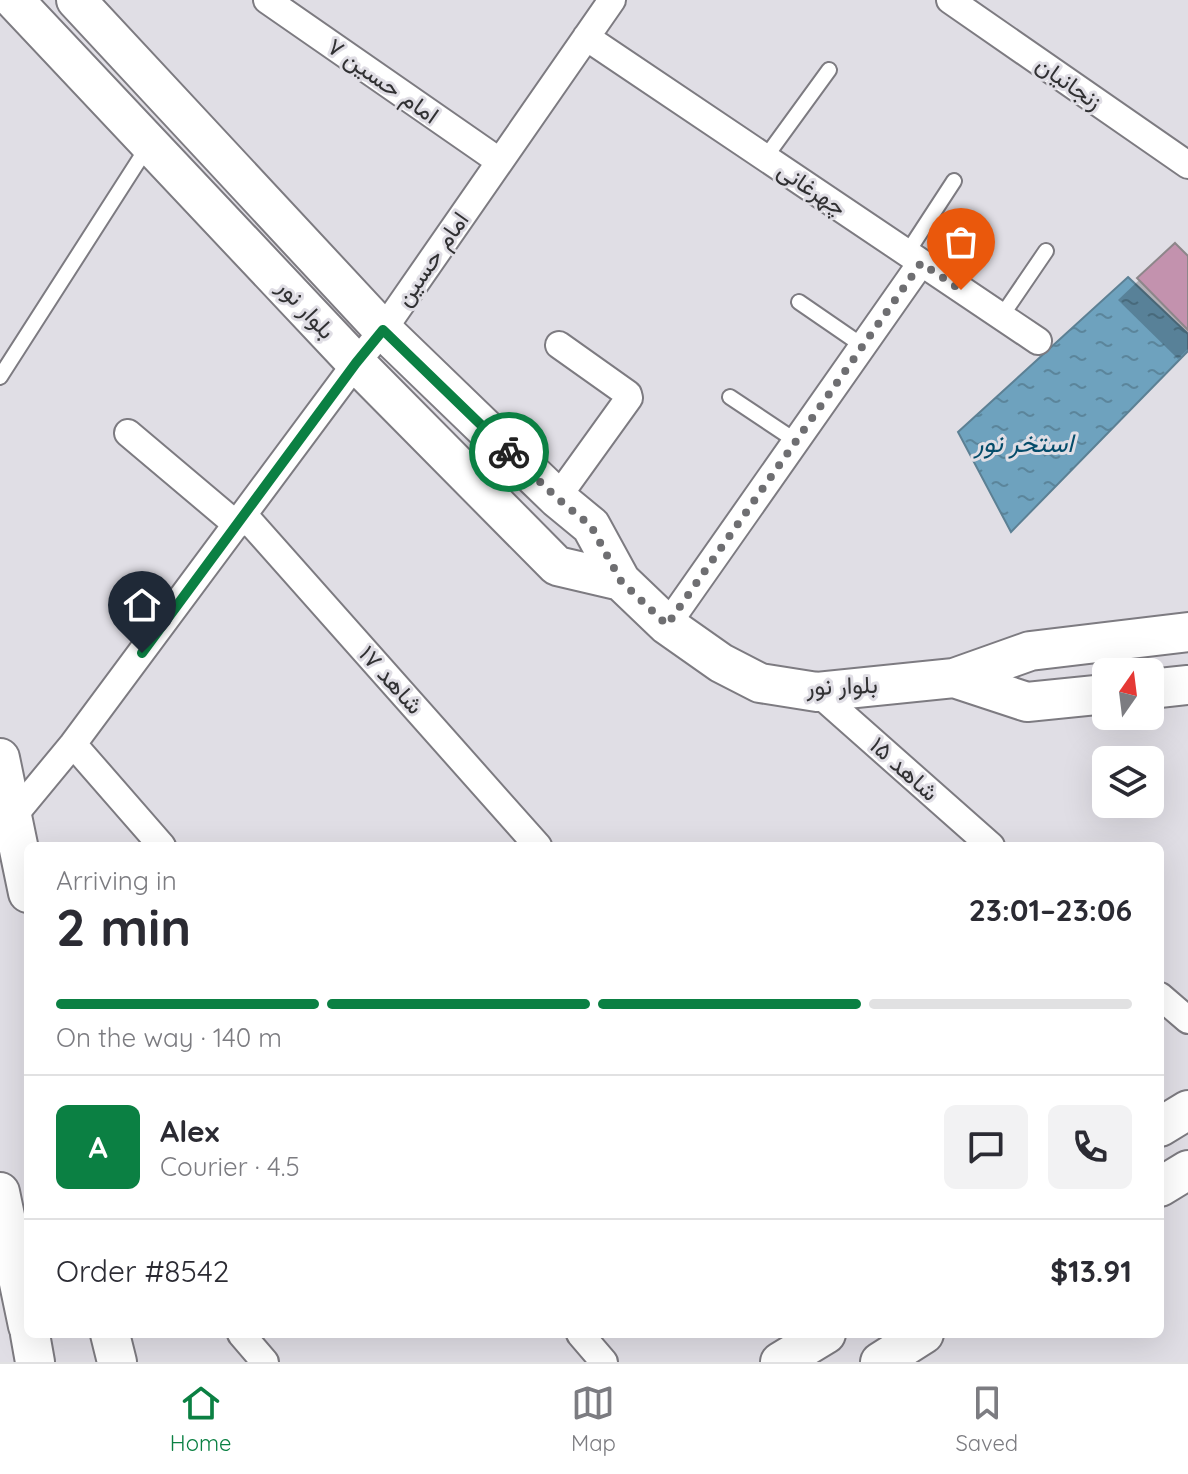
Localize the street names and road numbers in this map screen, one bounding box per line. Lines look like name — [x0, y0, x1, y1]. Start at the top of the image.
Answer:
street label: امام حسین ۷ — [321, 31, 445, 131]
street label: زنجانیان — [1030, 49, 1109, 117]
street label: چهرغانی — [771, 154, 853, 224]
street label: امام حسین — [388, 205, 476, 313]
street label: بلوار نور — [270, 271, 342, 345]
street label: شاهد ۱۷ — [353, 639, 430, 720]
street label: بلوار نور — [805, 669, 878, 702]
street label: شاهد ۱۵ — [864, 730, 945, 807]

